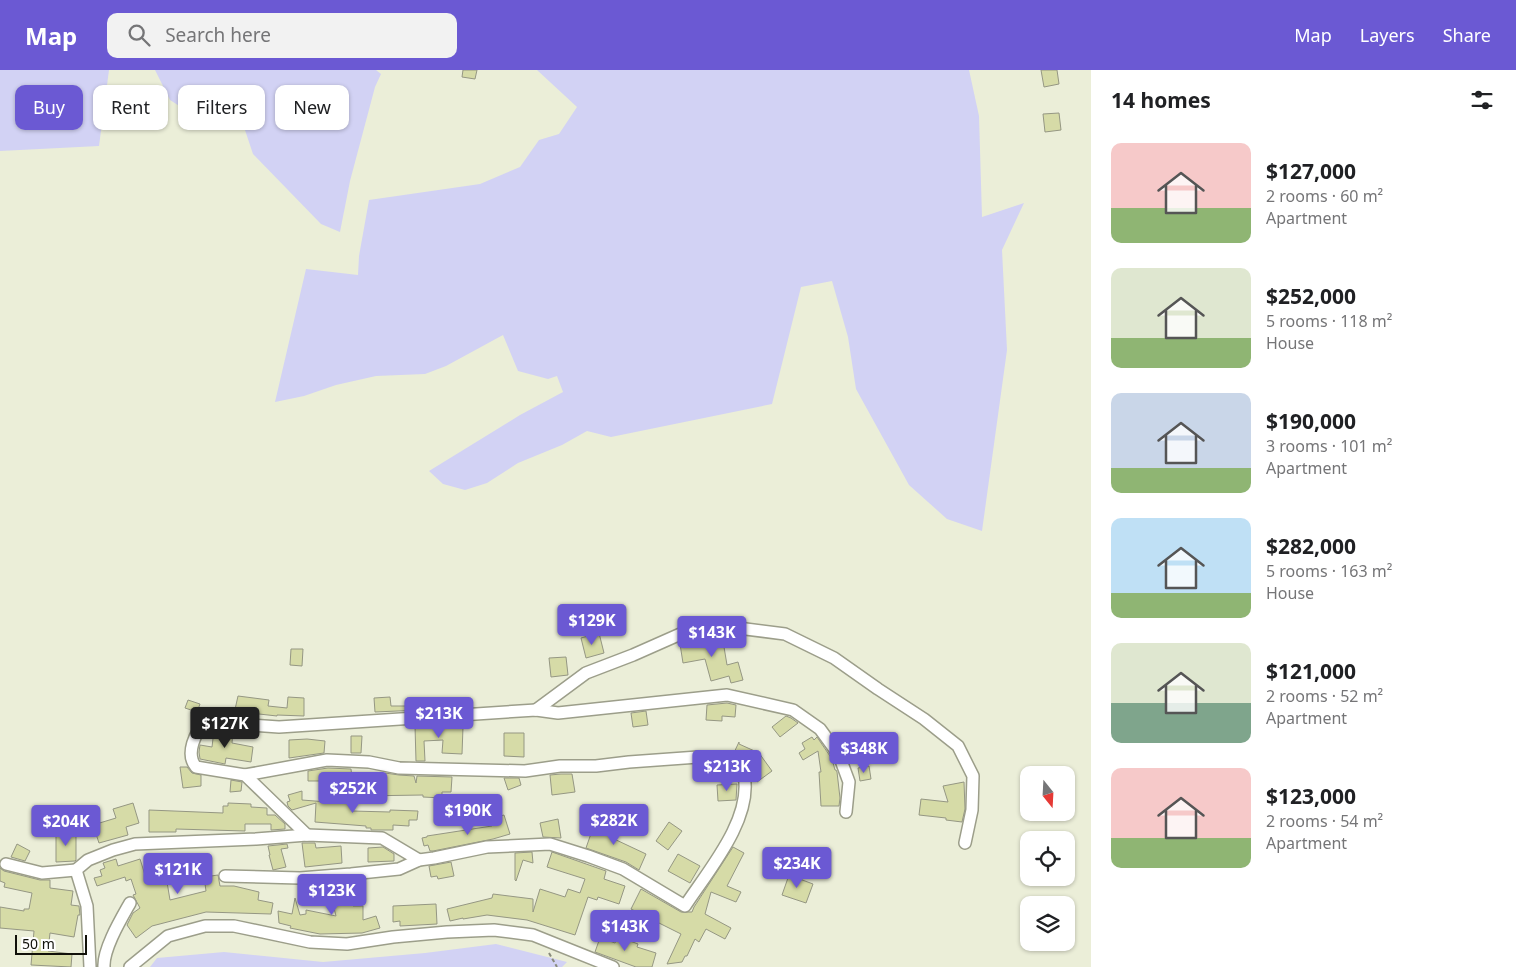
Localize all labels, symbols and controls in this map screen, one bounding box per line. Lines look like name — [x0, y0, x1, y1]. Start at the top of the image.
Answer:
search box — [107, 13, 457, 58]
text: Map — [25, 19, 77, 52]
icon: search — [125, 21, 153, 49]
text: Search here — [165, 22, 271, 48]
text: Map — [1294, 23, 1332, 47]
text: Layers — [1360, 23, 1415, 47]
text: Share — [1443, 23, 1491, 47]
chip: Buy — [15, 85, 83, 130]
chip: Rent — [93, 85, 168, 130]
chip: Filters — [178, 85, 265, 130]
chip: New — [275, 85, 349, 130]
text: 14 homes — [1111, 86, 1211, 114]
icon: filters — [1468, 86, 1496, 114]
text: $127,000 — [1266, 157, 1356, 185]
icon: home — [1151, 163, 1211, 223]
text: 2 rooms · 60 m² — [1266, 185, 1383, 207]
text: Apartment — [1266, 207, 1347, 229]
text: $252,000 — [1266, 282, 1356, 310]
icon: home — [1151, 288, 1211, 348]
text: 5 rooms · 118 m² — [1266, 310, 1392, 332]
text: House — [1266, 332, 1314, 354]
text: $190,000 — [1266, 407, 1356, 435]
icon: home — [1151, 413, 1211, 473]
text: 3 rooms · 101 m² — [1266, 435, 1392, 457]
text: Apartment — [1266, 457, 1347, 479]
text: $282,000 — [1266, 532, 1356, 560]
icon: home — [1151, 538, 1211, 598]
text: 5 rooms · 163 m² — [1266, 560, 1392, 582]
text: House — [1266, 582, 1314, 604]
pin: $129K — [557, 604, 627, 646]
text: $129K — [568, 609, 616, 631]
pin: $143K — [677, 616, 747, 658]
text: $143K — [688, 621, 736, 643]
text: $121,000 — [1266, 657, 1356, 685]
icon: home — [1151, 663, 1211, 723]
text: 2 rooms · 52 m² — [1266, 685, 1383, 707]
pin: $213K — [404, 696, 474, 739]
text: $213K — [415, 702, 463, 724]
pin: $127K — [190, 706, 260, 749]
text: Apartment — [1266, 707, 1347, 729]
text: $127K — [201, 712, 249, 734]
pin: $348K — [829, 732, 899, 774]
text: $348K — [840, 737, 888, 759]
pin: $213K — [692, 750, 762, 792]
text: $213K — [703, 755, 751, 777]
north arrow — [1020, 766, 1075, 821]
map controls — [1020, 766, 1075, 951]
pin: $252K — [318, 772, 388, 814]
text: $252K — [329, 777, 377, 799]
text: $123,000 — [1266, 782, 1356, 810]
icon: home — [1151, 788, 1211, 848]
pin: $190K — [433, 794, 503, 836]
text: $190K — [444, 799, 492, 821]
pin: $204K — [31, 804, 101, 847]
pin: $282K — [579, 804, 649, 846]
text: $282K — [590, 809, 638, 831]
text: $204K — [42, 810, 90, 832]
text: 2 rooms · 54 m² — [1266, 810, 1383, 832]
button: locate — [1020, 831, 1075, 886]
text: Apartment — [1266, 832, 1347, 854]
pin: $234K — [762, 846, 832, 889]
pin: $121K — [143, 852, 213, 895]
text: $234K — [773, 852, 821, 874]
text: $121K — [154, 858, 202, 880]
pin: $123K — [297, 874, 367, 916]
text: $123K — [308, 879, 356, 901]
button: layers — [1020, 896, 1075, 951]
pin: $143K — [590, 910, 660, 952]
text: $143K — [601, 915, 649, 937]
scale bar — [15, 932, 88, 955]
text: 50 m — [22, 934, 55, 953]

